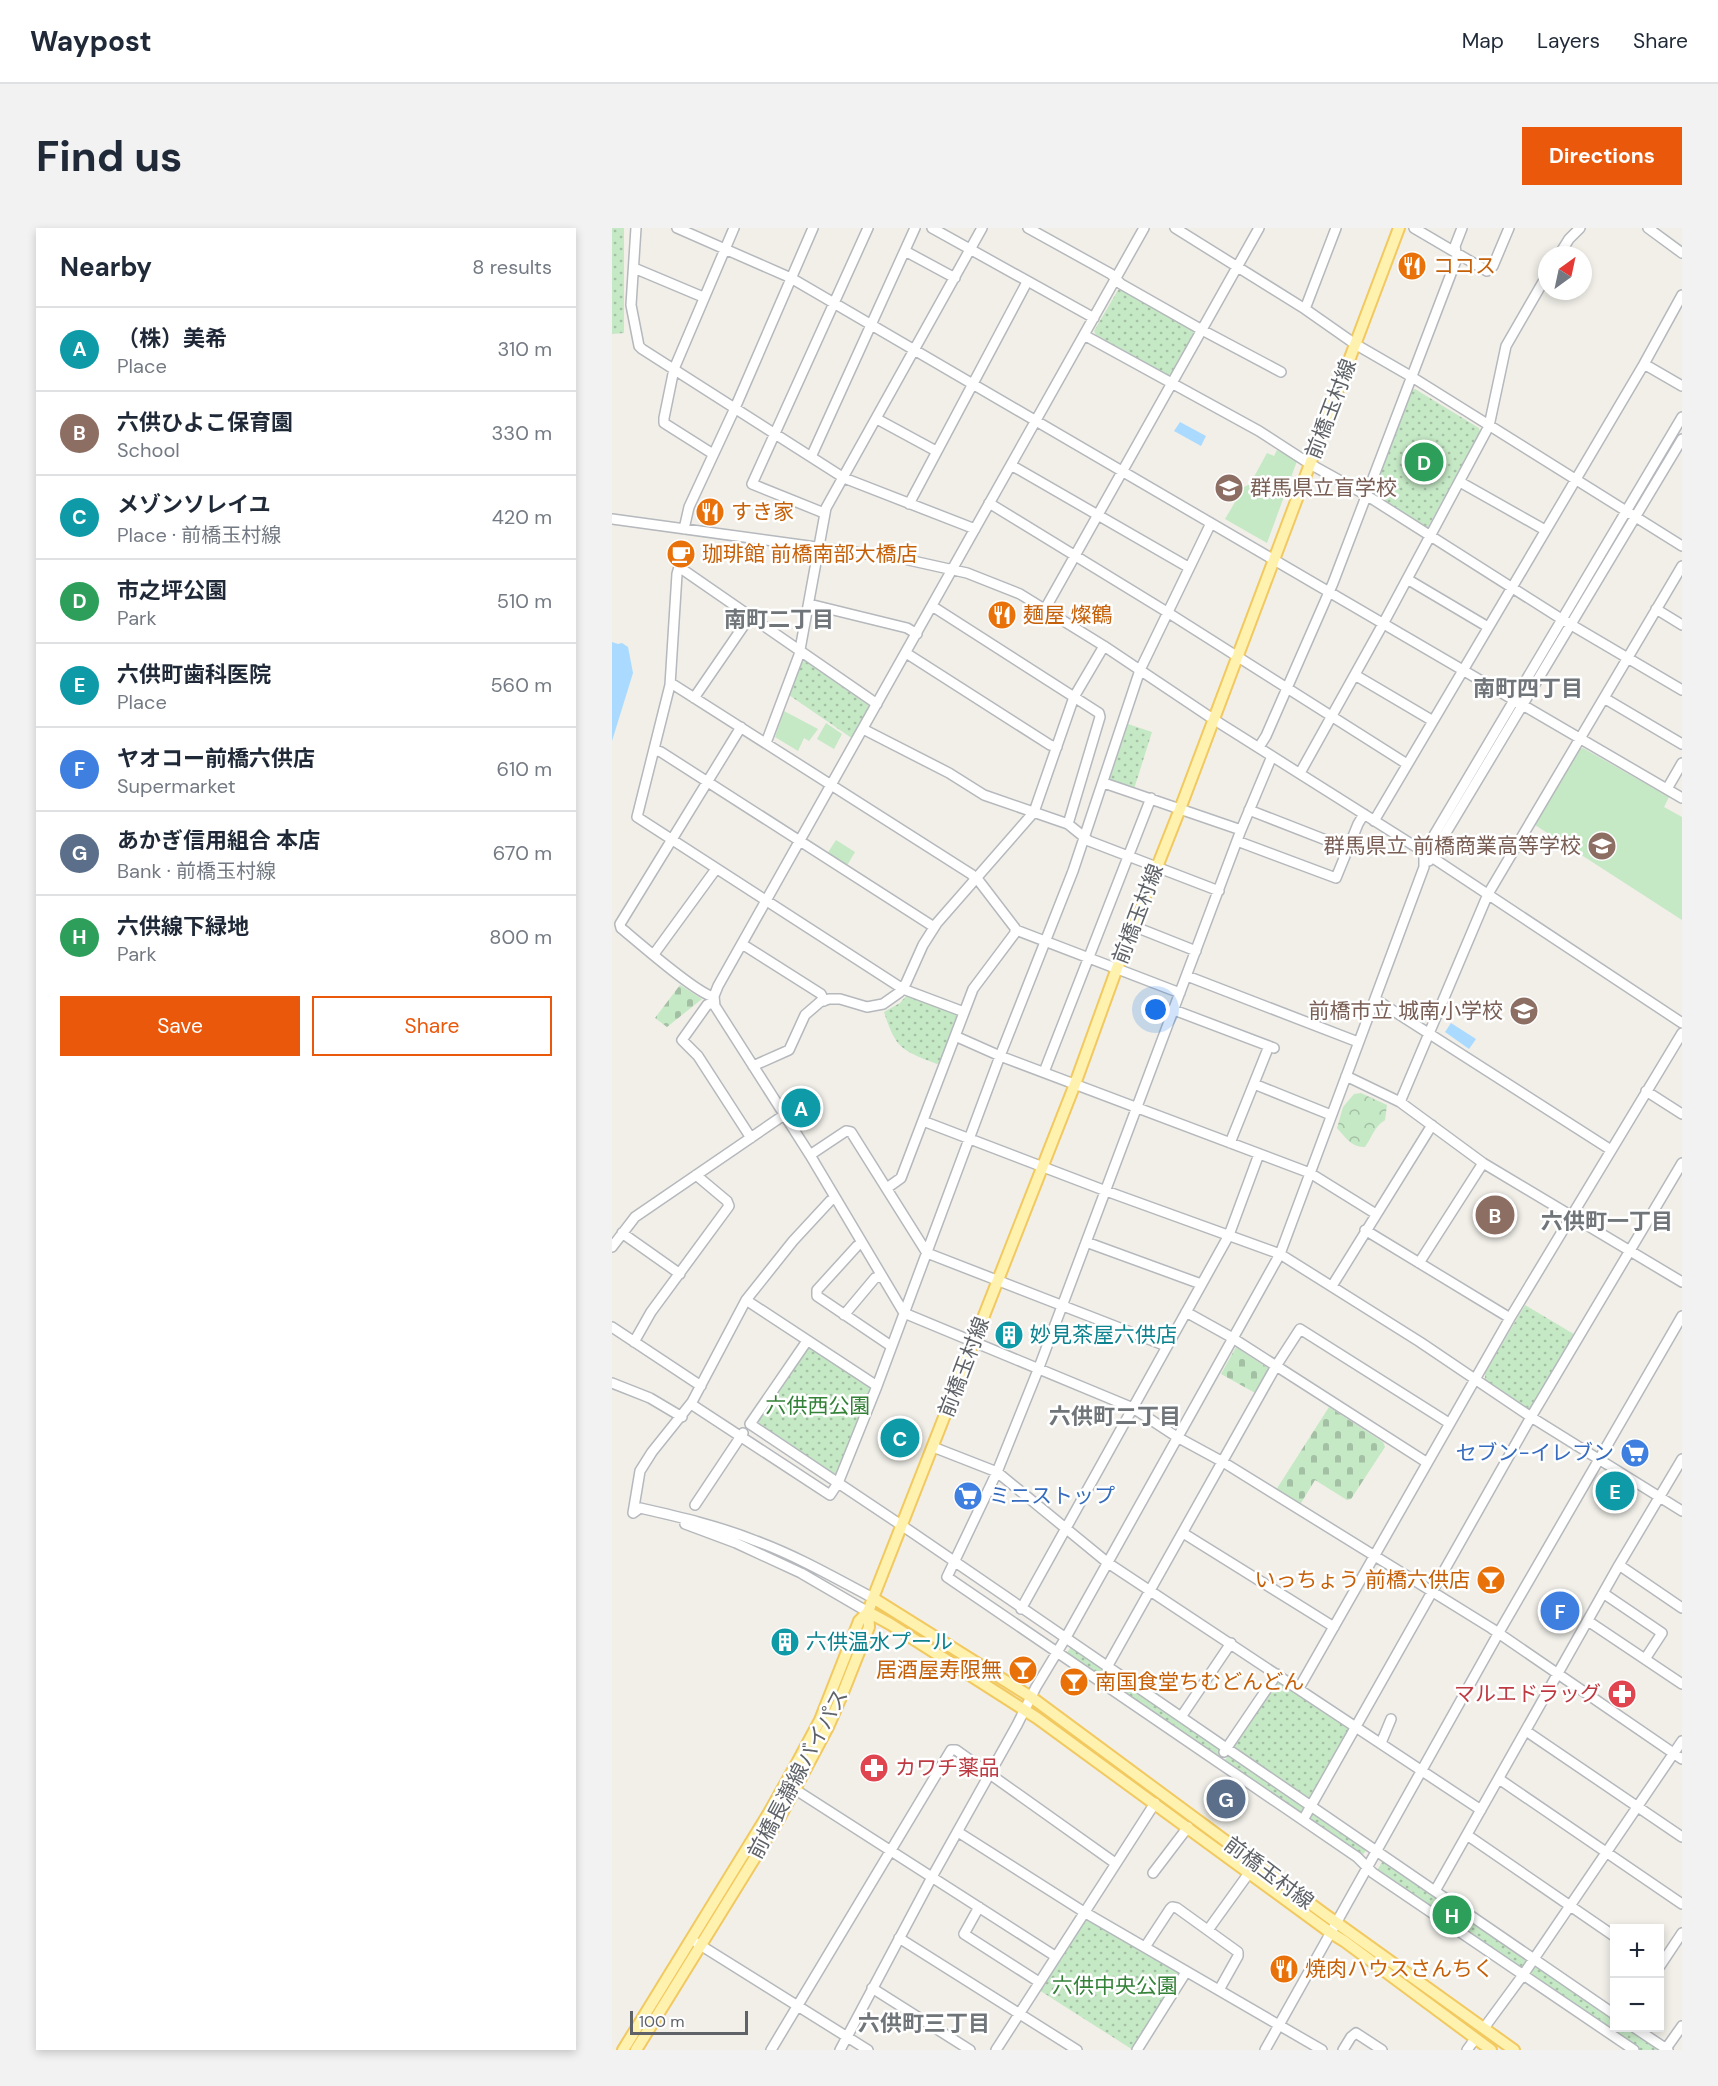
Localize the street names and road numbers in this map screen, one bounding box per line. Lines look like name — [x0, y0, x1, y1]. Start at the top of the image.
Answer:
street label: 前橋玉村線 — [1299, 355, 1363, 463]
street label: 前橋玉村線 — [1106, 860, 1170, 968]
street label: 前橋玉村線 — [932, 1313, 996, 1421]
street label: 前橋長瀞線バイパス — [741, 1684, 855, 1864]
street label: 前橋玉村線 — [1219, 1830, 1319, 1916]

